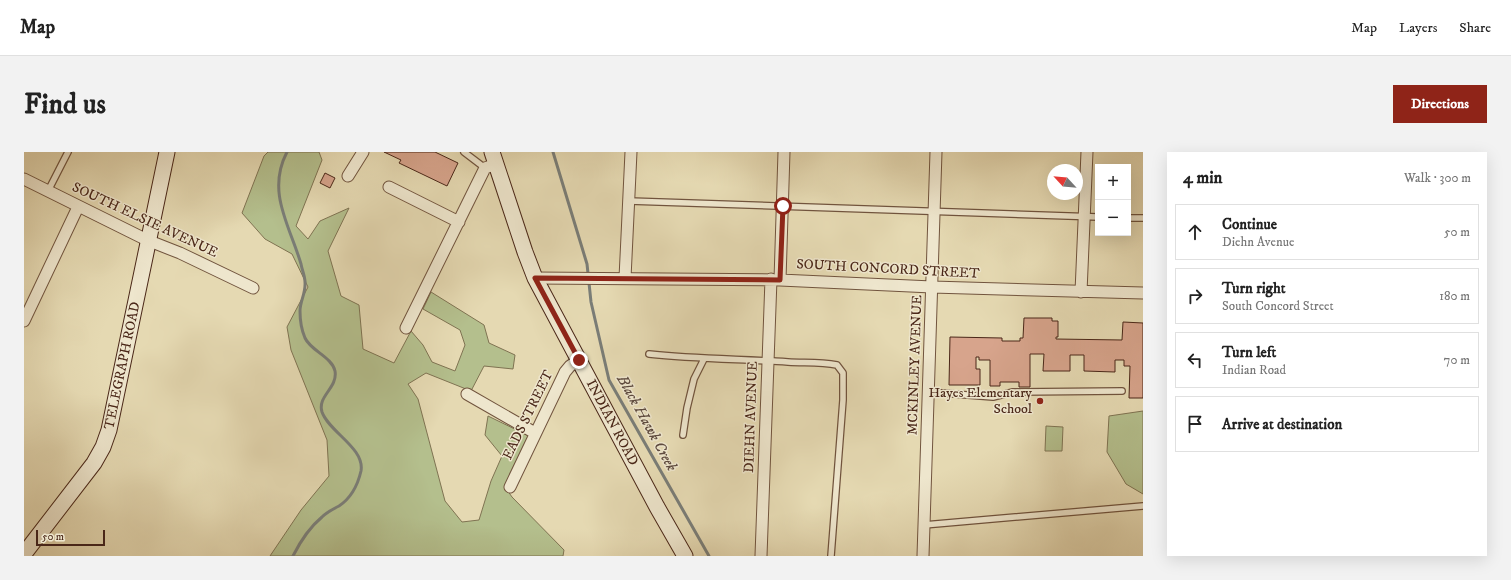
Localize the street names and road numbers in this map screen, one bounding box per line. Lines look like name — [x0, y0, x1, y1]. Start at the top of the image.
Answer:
street label: SOUTH ELSIE AVENUE — [69, 178, 221, 262]
street label: SOUTH CONCORD STREET — [796, 255, 980, 283]
street label: MCKINLEY AVENUE — [904, 294, 926, 435]
street label: TELEGRAPH ROAD — [100, 300, 145, 431]
street label: DIEHN AVENUE — [740, 361, 762, 473]
street label: EADS STREET — [499, 367, 558, 463]
street label: INDIAN ROAD — [582, 376, 642, 469]

